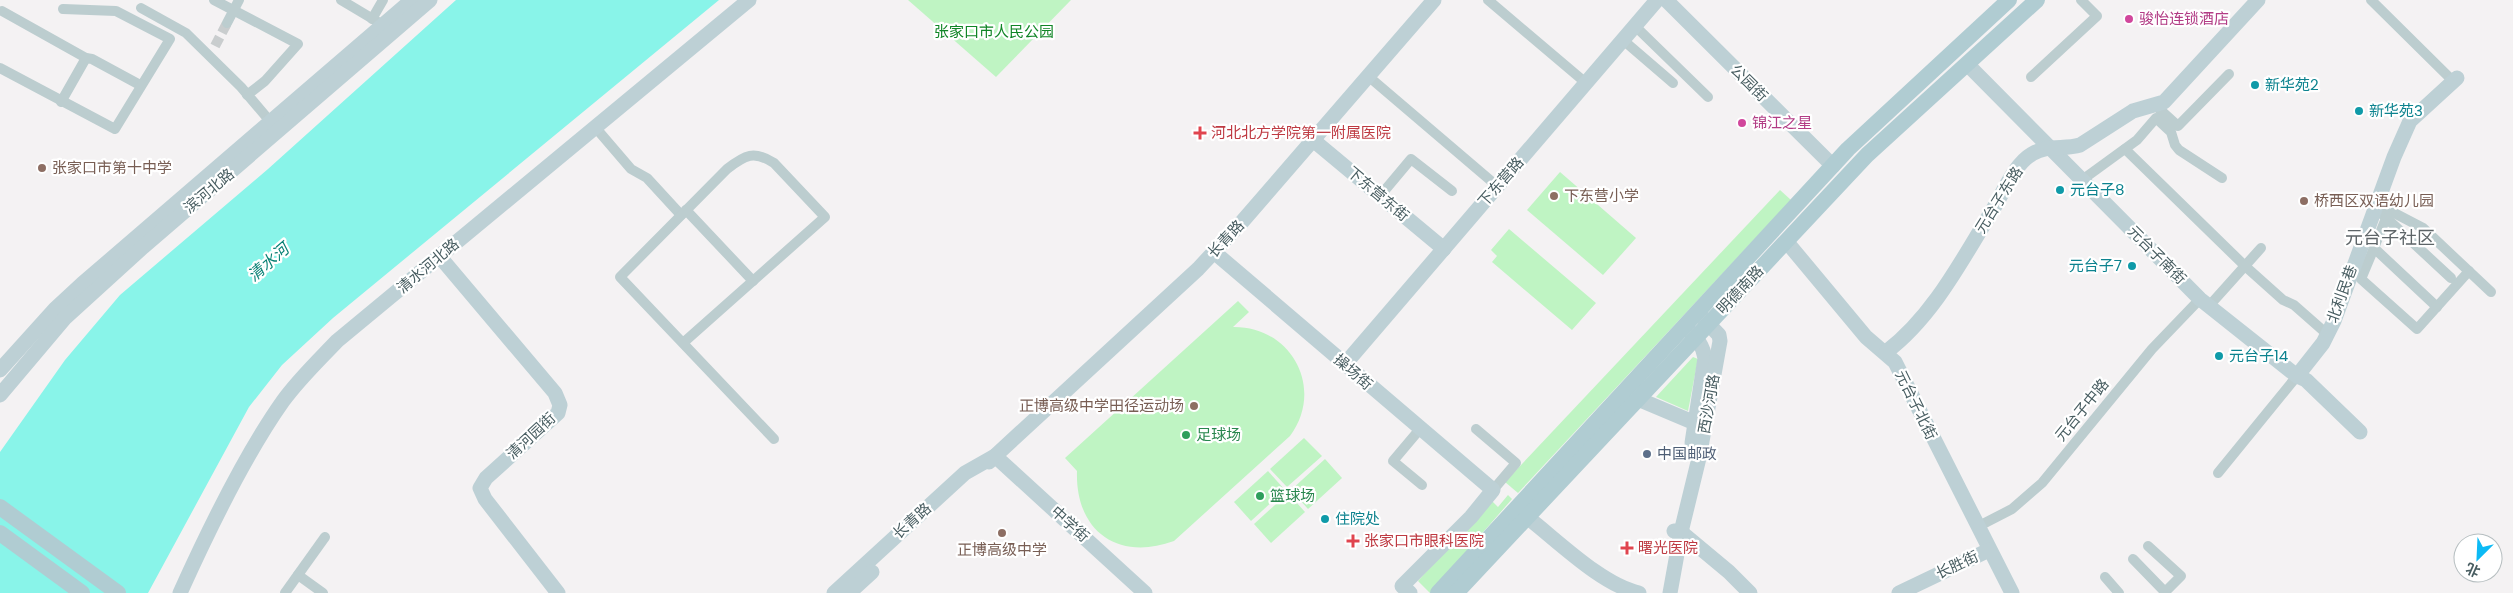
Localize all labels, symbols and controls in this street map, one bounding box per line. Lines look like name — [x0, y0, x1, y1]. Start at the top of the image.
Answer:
place label: 骏怡连锁酒店 — [2139, 8, 2229, 29]
marker: 骏怡连锁酒店 — [2123, 13, 2135, 25]
park label: 张家口市人民公园 — [934, 21, 1054, 42]
street label: 公园街 — [1726, 59, 1773, 106]
place label: 新华苑2 — [2265, 74, 2319, 95]
marker: 新华苑2 — [2249, 79, 2261, 91]
place label: 新华苑3 — [2369, 100, 2423, 121]
marker: 新华苑3 — [2353, 105, 2365, 117]
place label: 锦江之星 — [1752, 112, 1812, 133]
marker: 锦江之星 — [1736, 117, 1748, 129]
place label: 河北北方学院第一附属医院 — [1211, 122, 1391, 143]
marker: 河北北方学院第一附属医院 — [1193, 126, 1207, 140]
street label: 下东营路 — [1473, 152, 1528, 211]
place label: 张家口市第十中学 — [52, 157, 172, 178]
street label: 下东营东街 — [1343, 161, 1414, 226]
marker: 张家口市第十中学 — [36, 162, 48, 174]
street label: 元台子东路 — [1970, 162, 2027, 237]
street label: 滨河北路 — [179, 163, 238, 218]
place label: 元台子8 — [2070, 179, 2124, 200]
marker: 元台子8 — [2054, 184, 2066, 196]
place label: 下东营小学 — [1564, 185, 1639, 206]
marker: 下东营小学 — [1548, 190, 1560, 202]
place label: 桥西区双语幼儿园 — [2314, 190, 2434, 211]
marker: 桥西区双语幼儿园 — [2298, 195, 2310, 207]
street label: 长青路 — [1203, 215, 1249, 262]
street label: 元台子南街 — [2123, 221, 2191, 289]
district label: 元台子社区 — [2345, 225, 2435, 250]
street label: 清水河北路 — [392, 233, 463, 298]
water label: 清水河 — [243, 236, 296, 287]
place label: 元台子7 — [2069, 255, 2122, 276]
marker: 元台子7 — [2126, 260, 2138, 272]
street label: 明德南路 — [1711, 261, 1768, 319]
street label: 北利民巷 — [2321, 262, 2362, 326]
place label: 元台子14 — [2229, 345, 2288, 366]
street label: 操场街 — [1329, 349, 1377, 394]
marker: 元台子14 — [2213, 350, 2225, 362]
street label: 元台子北街 — [1891, 366, 1942, 443]
street label: 西沙河路 — [1693, 373, 1724, 435]
street label: 元台子中路 — [2050, 374, 2113, 445]
place label: 正博高级中学田径运动场 — [1019, 395, 1184, 416]
marker: 正博高级中学田径运动场 — [1188, 400, 1200, 412]
street label: 清河园街 — [502, 407, 560, 464]
place label: 足球场 — [1196, 424, 1241, 445]
marker: 足球场 — [1180, 429, 1192, 441]
place label: 中国邮政 — [1657, 443, 1717, 464]
marker: 中国邮政 — [1641, 448, 1653, 460]
place label: 篮球场 — [1270, 485, 1315, 506]
marker: 篮球场 — [1254, 490, 1266, 502]
street label: 长青路 — [888, 498, 935, 543]
street label: 中学街 — [1047, 501, 1094, 546]
place label: 住院处 — [1335, 508, 1380, 529]
marker: 住院处 — [1319, 513, 1331, 525]
marker: 正博高级中学 — [996, 527, 1008, 539]
place label: 张家口市眼科医院 — [1364, 530, 1484, 551]
north arrow — [2453, 533, 2503, 583]
marker: 张家口市眼科医院 — [1346, 534, 1360, 548]
place label: 曙光医院 — [1638, 537, 1698, 558]
place label: 正博高级中学 — [957, 539, 1047, 560]
marker: 曙光医院 — [1620, 541, 1634, 555]
street label: 长胜街 — [1932, 546, 1982, 584]
text: 北 — [2462, 558, 2483, 582]

